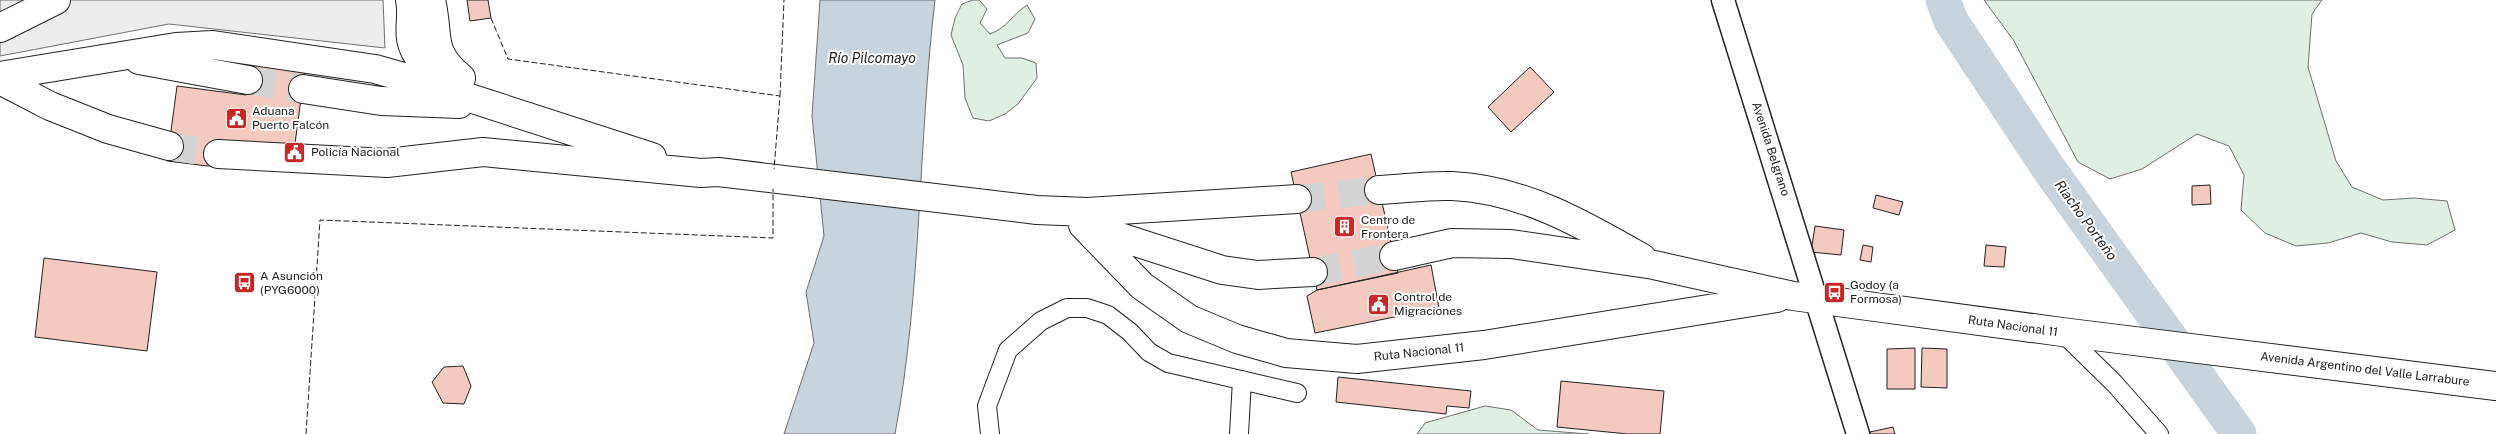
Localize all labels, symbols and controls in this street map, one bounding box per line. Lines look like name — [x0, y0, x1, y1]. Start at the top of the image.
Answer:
water label: Río Pilcomayo — [828, 50, 916, 66]
street label: Avenida Belgrano — [1749, 100, 1793, 198]
place label: Aduana Puerto Falcón — [252, 104, 329, 132]
public building icon: Aduana Puerto Falcón — [224, 106, 248, 130]
public building icon: Policía Nacional — [283, 140, 307, 164]
place label: Policía Nacional — [311, 145, 400, 159]
water label: Riacho Porteño — [2052, 177, 2121, 264]
place label: Centro de Frontera — [1361, 213, 1416, 241]
building icon: Centro de Frontera — [1333, 215, 1357, 239]
place label: A Asunción (PYG6000) — [260, 269, 323, 297]
bus stop icon: A Asunción (PYG6000) — [232, 271, 256, 295]
place label: Godoy (a Formosa) — [1850, 278, 1902, 306]
bus stop icon: Godoy (a Formosa) — [1822, 280, 1846, 304]
place label: Control de Migraciones — [1394, 290, 1462, 318]
public building icon: Control de Migraciones — [1366, 292, 1390, 316]
street label: Ruta Nacional 11 — [1967, 313, 2059, 339]
street label: Ruta Nacional 11 — [1373, 340, 1465, 364]
street label: Avenida Argentino del Valle Larrabure — [2260, 349, 2471, 389]

